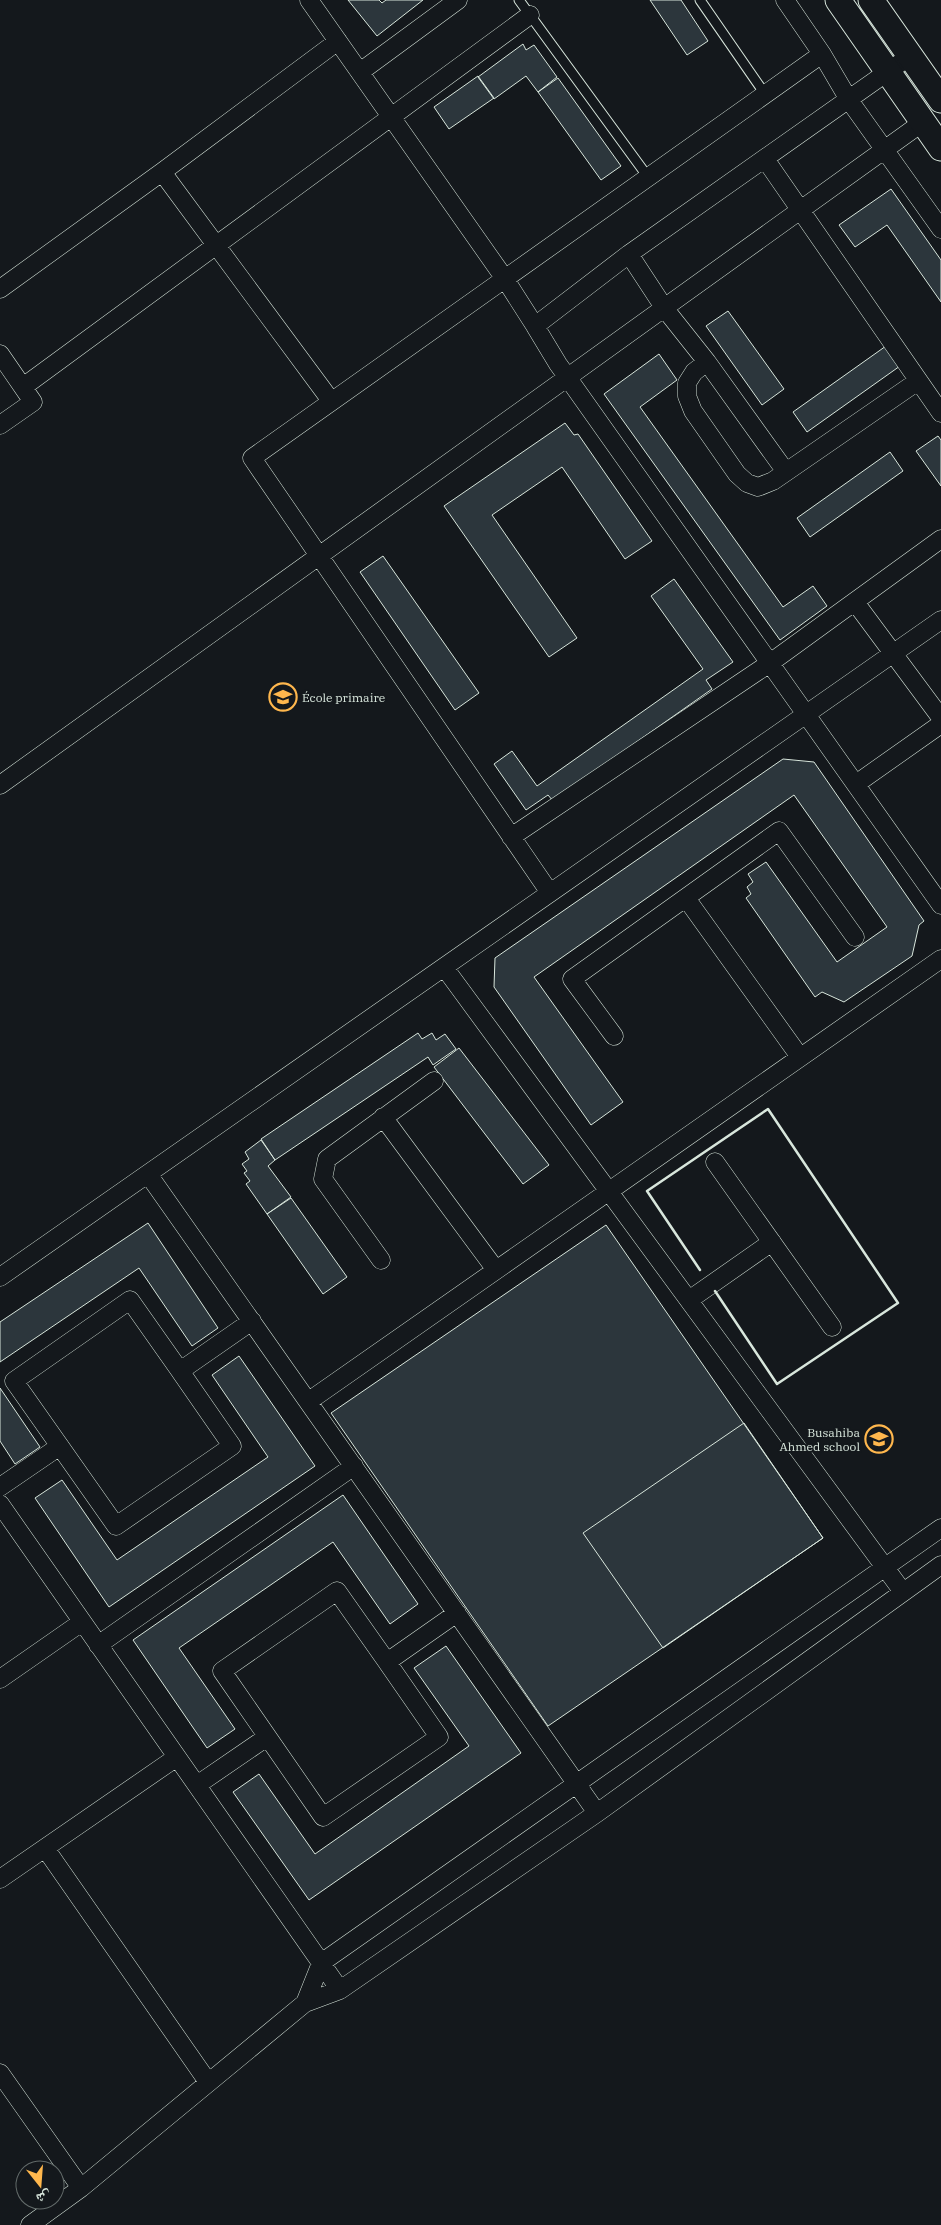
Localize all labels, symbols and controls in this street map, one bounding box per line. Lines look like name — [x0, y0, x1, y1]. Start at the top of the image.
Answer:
school or university icon: École primaire — [268, 682, 298, 712]
place label: École primaire — [302, 690, 385, 705]
school or university icon: Busahiba Ahmed school — [864, 1424, 894, 1454]
place label: Busahiba Ahmed school — [780, 1425, 860, 1454]
north arrow — [15, 2160, 65, 2210]
text: ش — [34, 2187, 54, 2208]

